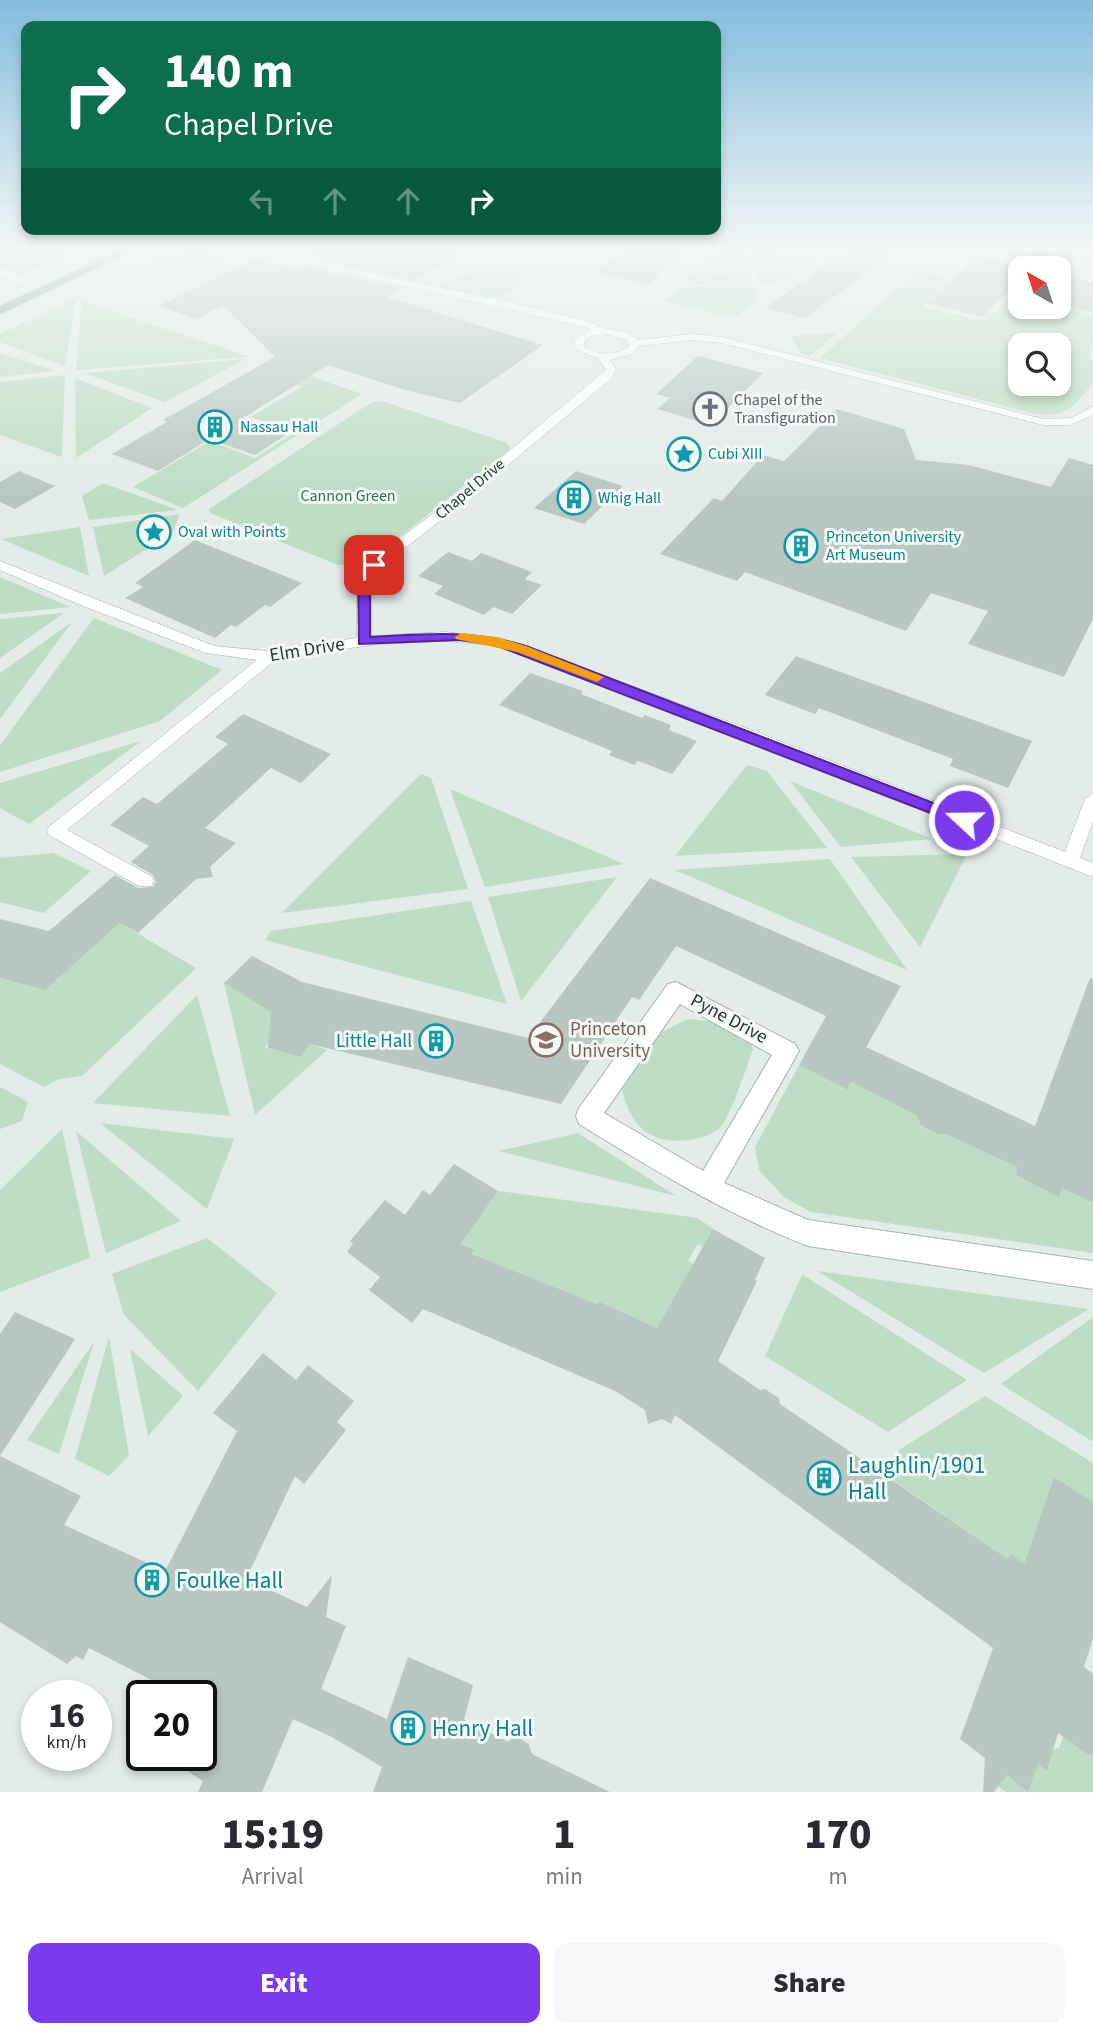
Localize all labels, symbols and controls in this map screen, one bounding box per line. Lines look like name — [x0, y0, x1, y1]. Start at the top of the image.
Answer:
text: 140 m — [164, 37, 293, 107]
icon: right — [49, 49, 140, 140]
text: Chapel Drive — [164, 102, 333, 148]
icon: left — [243, 182, 281, 220]
icon: ahead — [316, 182, 354, 220]
icon: ahead — [389, 182, 427, 220]
icon: right — [462, 182, 500, 220]
north arrow — [1008, 256, 1071, 318]
map controls — [1008, 256, 1071, 396]
button: search — [1008, 333, 1071, 396]
place label: Chapel of the Transfiguration — [734, 389, 836, 429]
church icon: Chapel of the Transfiguration — [691, 390, 729, 428]
building icon: Nassau Hall — [196, 408, 234, 446]
place label: Nassau Hall — [240, 416, 318, 438]
place icon: Cubi XIII — [665, 435, 703, 473]
place label: Cubi XIII — [708, 443, 763, 465]
street label: Chapel Drive — [430, 453, 510, 525]
building icon: Whig Hall — [555, 479, 593, 517]
park label: Cannon Green — [300, 485, 396, 507]
place label: Whig Hall — [598, 487, 661, 509]
place icon: Oval with Points — [135, 513, 173, 551]
place label: Oval with Points — [178, 521, 286, 543]
place label: Princeton University Art Museum — [826, 526, 962, 566]
building icon: Princeton University Art Museum — [782, 527, 820, 565]
pin — [344, 535, 404, 595]
icon: arrive — [355, 546, 393, 584]
street label: Elm Drive — [268, 631, 346, 669]
position arrow — [927, 783, 1001, 857]
street label: Pyne Drive — [685, 987, 773, 1051]
place label: Princeton University — [570, 1016, 650, 1065]
school or university icon: Princeton University — [527, 1021, 565, 1059]
building icon: Little Hall — [417, 1022, 455, 1060]
place label: Little Hall — [336, 1028, 412, 1055]
place label: Laughlin/1901 Hall — [848, 1449, 985, 1508]
building icon: Laughlin/1901 Hall — [805, 1459, 843, 1497]
building icon: Foulke Hall — [133, 1561, 171, 1599]
place label: Foulke Hall — [176, 1564, 283, 1597]
speed limit sign: 20 — [126, 1680, 217, 1771]
text: 16 — [48, 1691, 85, 1741]
building icon: Henry Hall — [389, 1709, 427, 1747]
place label: Henry Hall — [432, 1712, 533, 1745]
text: km/h — [47, 1730, 86, 1755]
text: 15:19 — [221, 1805, 324, 1865]
text: 1 — [553, 1805, 575, 1865]
text: 170 — [804, 1805, 872, 1865]
text: Arrival — [242, 1860, 304, 1893]
text: min — [546, 1860, 583, 1893]
text: m — [828, 1860, 847, 1893]
button: Exit — [28, 1943, 540, 2023]
button: Share — [554, 1943, 1065, 2023]

